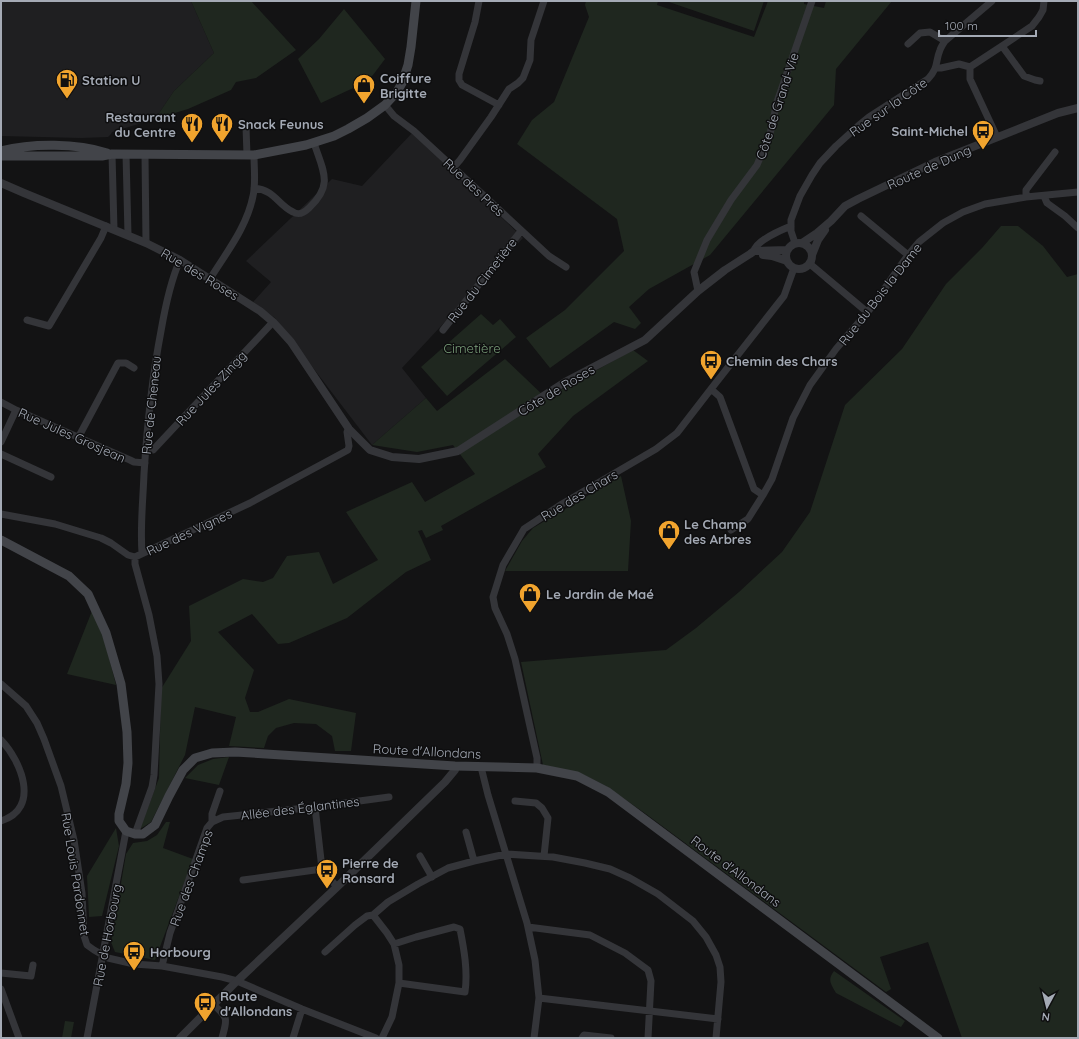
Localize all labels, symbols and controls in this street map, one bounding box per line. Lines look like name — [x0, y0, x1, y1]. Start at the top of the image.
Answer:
scale bar — [939, 12, 1036, 38]
text: 100 m — [945, 18, 978, 33]
street label: Côte de Grand-Vie — [752, 51, 802, 161]
fuel station icon: Station U — [54, 67, 80, 100]
place label: Coiffure Brigitte — [380, 70, 432, 101]
place label: Station U — [82, 72, 140, 88]
shop icon: Coiffure Brigitte — [351, 72, 377, 105]
street label: Rue sur la Côte — [846, 74, 930, 140]
place label: Restaurant du Centre — [106, 109, 176, 140]
restaurant icon: Restaurant du Centre — [179, 111, 205, 144]
restaurant icon: Snack Feunus — [209, 111, 235, 144]
place label: Snack Feunus — [238, 116, 324, 132]
bus stop icon: Saint-Michel — [970, 118, 996, 151]
place label: Saint-Michel — [892, 123, 968, 139]
street label: Route de Dung — [885, 141, 973, 193]
street label: Rue des Prés — [440, 155, 508, 219]
street label: Rue du Cimetière — [444, 234, 520, 326]
street label: Rue du Bois la Dame — [835, 240, 925, 348]
street label: Rue des Roses — [158, 245, 242, 303]
park label: Cimetière — [443, 340, 501, 356]
street label: Rue Jules Zingg — [172, 347, 250, 429]
bus stop icon: Chemin des Chars — [698, 348, 724, 381]
place label: Chemin des Chars — [726, 353, 837, 369]
street label: Rue de Cheneau — [138, 355, 164, 455]
street label: Côte de Roses — [515, 361, 597, 419]
street label: Rue Jules Grosjean — [16, 404, 128, 466]
street label: Rue des Chars — [538, 466, 620, 524]
street label: Rue des Vignes — [144, 505, 234, 559]
place label: Le Champ des Arbres — [684, 516, 751, 547]
shop icon: Le Champ des Arbres — [656, 518, 682, 551]
shop icon: Le Jardin de Maé — [517, 581, 543, 614]
place label: Le Jardin de Maé — [546, 586, 654, 602]
street label: Route d'Allondans — [372, 740, 482, 762]
street label: Allée des Églantines — [240, 793, 360, 823]
street label: Rue Louis Pardonnet — [58, 811, 94, 937]
street label: Rue des Champs — [166, 828, 216, 928]
street label: Route d'Allondans — [688, 832, 784, 910]
place label: Pierre de Ronsard — [342, 855, 399, 886]
bus stop icon: Pierre de Ronsard — [314, 857, 340, 890]
street label: Rue de Horbourg — [89, 882, 125, 988]
bus stop icon: Horbourg — [121, 939, 147, 972]
place label: Horbourg — [150, 944, 211, 960]
north arrow — [1027, 987, 1067, 1027]
place label: Route d'Allondans — [220, 988, 292, 1019]
bus stop icon: Route d'Allondans — [192, 990, 218, 1023]
text: N — [1041, 1009, 1051, 1024]

